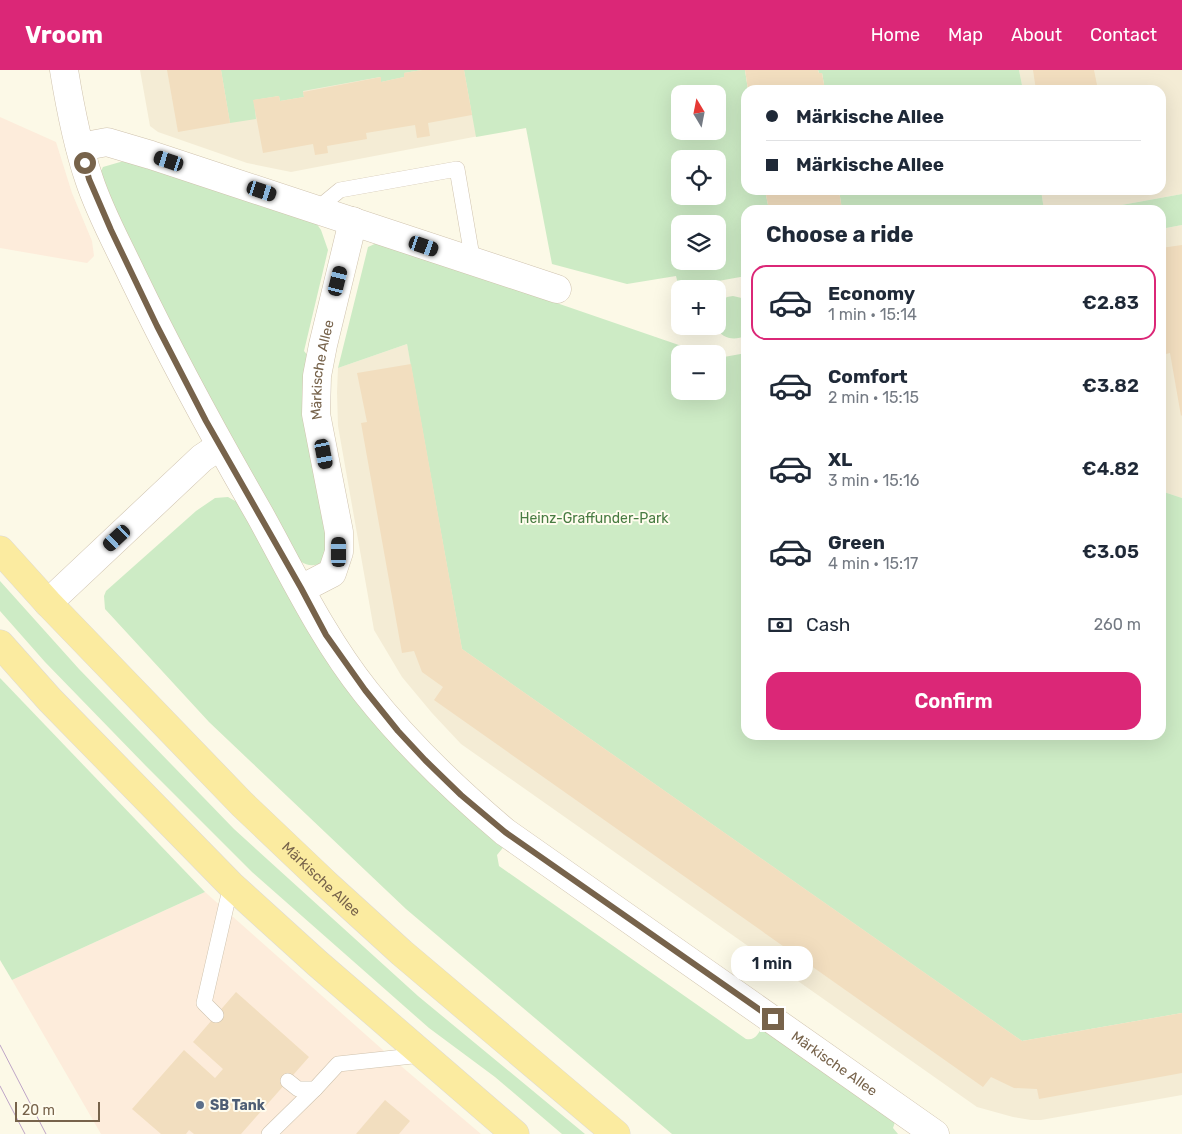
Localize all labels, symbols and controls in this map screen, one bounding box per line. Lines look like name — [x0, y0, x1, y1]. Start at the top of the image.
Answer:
text: Vroom — [25, 21, 103, 49]
text: Home — [871, 24, 920, 46]
text: Map — [948, 24, 983, 46]
text: About — [1011, 24, 1062, 46]
text: Contact — [1090, 24, 1157, 46]
north arrow — [671, 85, 726, 140]
map controls — [671, 85, 726, 400]
text: Märkische Allee — [796, 105, 944, 128]
car — [152, 149, 185, 173]
button: locate — [671, 150, 726, 205]
route start — [74, 152, 96, 174]
text: Märkische Allee — [796, 153, 944, 176]
car — [245, 179, 278, 203]
button: layers — [671, 215, 726, 270]
text: Choose a ride — [766, 221, 913, 248]
car — [407, 234, 440, 258]
car — [327, 265, 348, 297]
button: + — [671, 280, 726, 335]
icon: car — [768, 280, 813, 325]
text: Economy — [828, 282, 915, 305]
text: €2.83 — [1082, 291, 1139, 314]
text: 1 min · 15:14 — [828, 305, 917, 324]
street label: Märkische Allee — [307, 318, 338, 421]
button: − — [671, 345, 726, 400]
icon: car — [768, 363, 813, 408]
text: Comfort — [828, 365, 908, 388]
text: €3.82 — [1082, 374, 1139, 397]
text: 2 min · 15:15 — [828, 388, 919, 407]
car — [313, 438, 334, 470]
icon: car — [768, 446, 813, 491]
text: XL — [828, 448, 852, 471]
text: €4.82 — [1082, 457, 1139, 480]
text: 3 min · 15:16 — [828, 471, 919, 490]
park label: Heinz-Graffunder-Park — [520, 510, 669, 527]
car — [100, 522, 133, 554]
icon: car — [768, 529, 813, 574]
text: Green — [828, 531, 885, 554]
car — [331, 537, 346, 567]
text: €3.05 — [1082, 540, 1139, 563]
text: 4 min · 15:17 — [828, 554, 918, 573]
icon: cash — [766, 611, 794, 639]
text: Cash — [806, 613, 850, 636]
text: 260 m — [1094, 615, 1141, 634]
button: Confirm — [766, 672, 1141, 730]
street label: Märkische Allee — [278, 839, 364, 920]
callout: 1 min — [732, 946, 814, 982]
text: 1 min — [752, 954, 792, 973]
route end — [762, 1008, 784, 1030]
street label: Märkische Allee — [788, 1028, 880, 1100]
place label: SB Tank — [210, 1097, 266, 1114]
scale bar — [15, 1099, 100, 1122]
marker: SB Tank — [194, 1099, 206, 1111]
text: 20 m — [22, 1102, 55, 1119]

